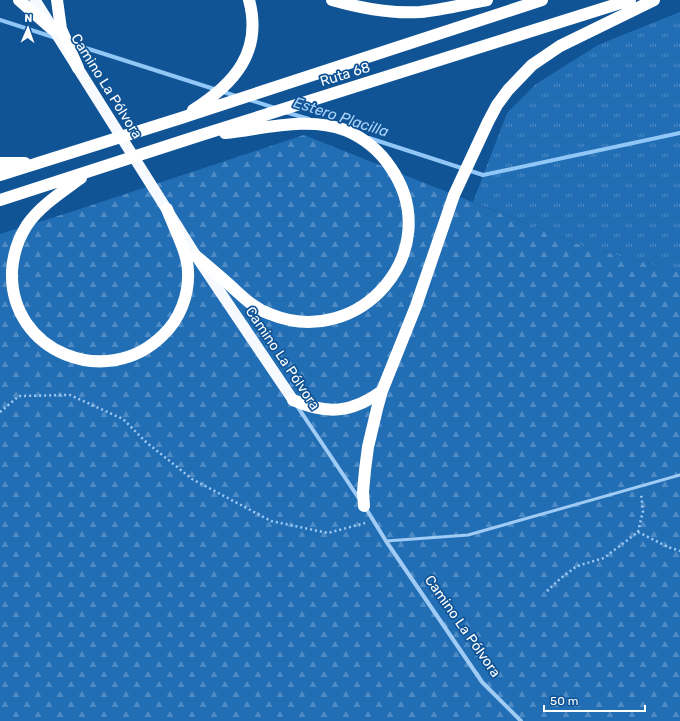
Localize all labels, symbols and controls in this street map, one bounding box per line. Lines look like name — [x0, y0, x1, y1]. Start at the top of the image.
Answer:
north arrow — [8, 8, 48, 48]
text: N — [24, 12, 33, 25]
street label: Camino La Pólvora — [67, 31, 146, 142]
street label: Ruta 68 — [318, 59, 372, 90]
water label: Estero Placilla — [291, 93, 391, 141]
street label: Camino La Pólvora — [242, 304, 323, 413]
street label: Camino La Pólvora — [421, 572, 504, 681]
scale bar — [544, 687, 645, 713]
text: 50 m — [550, 694, 578, 708]

